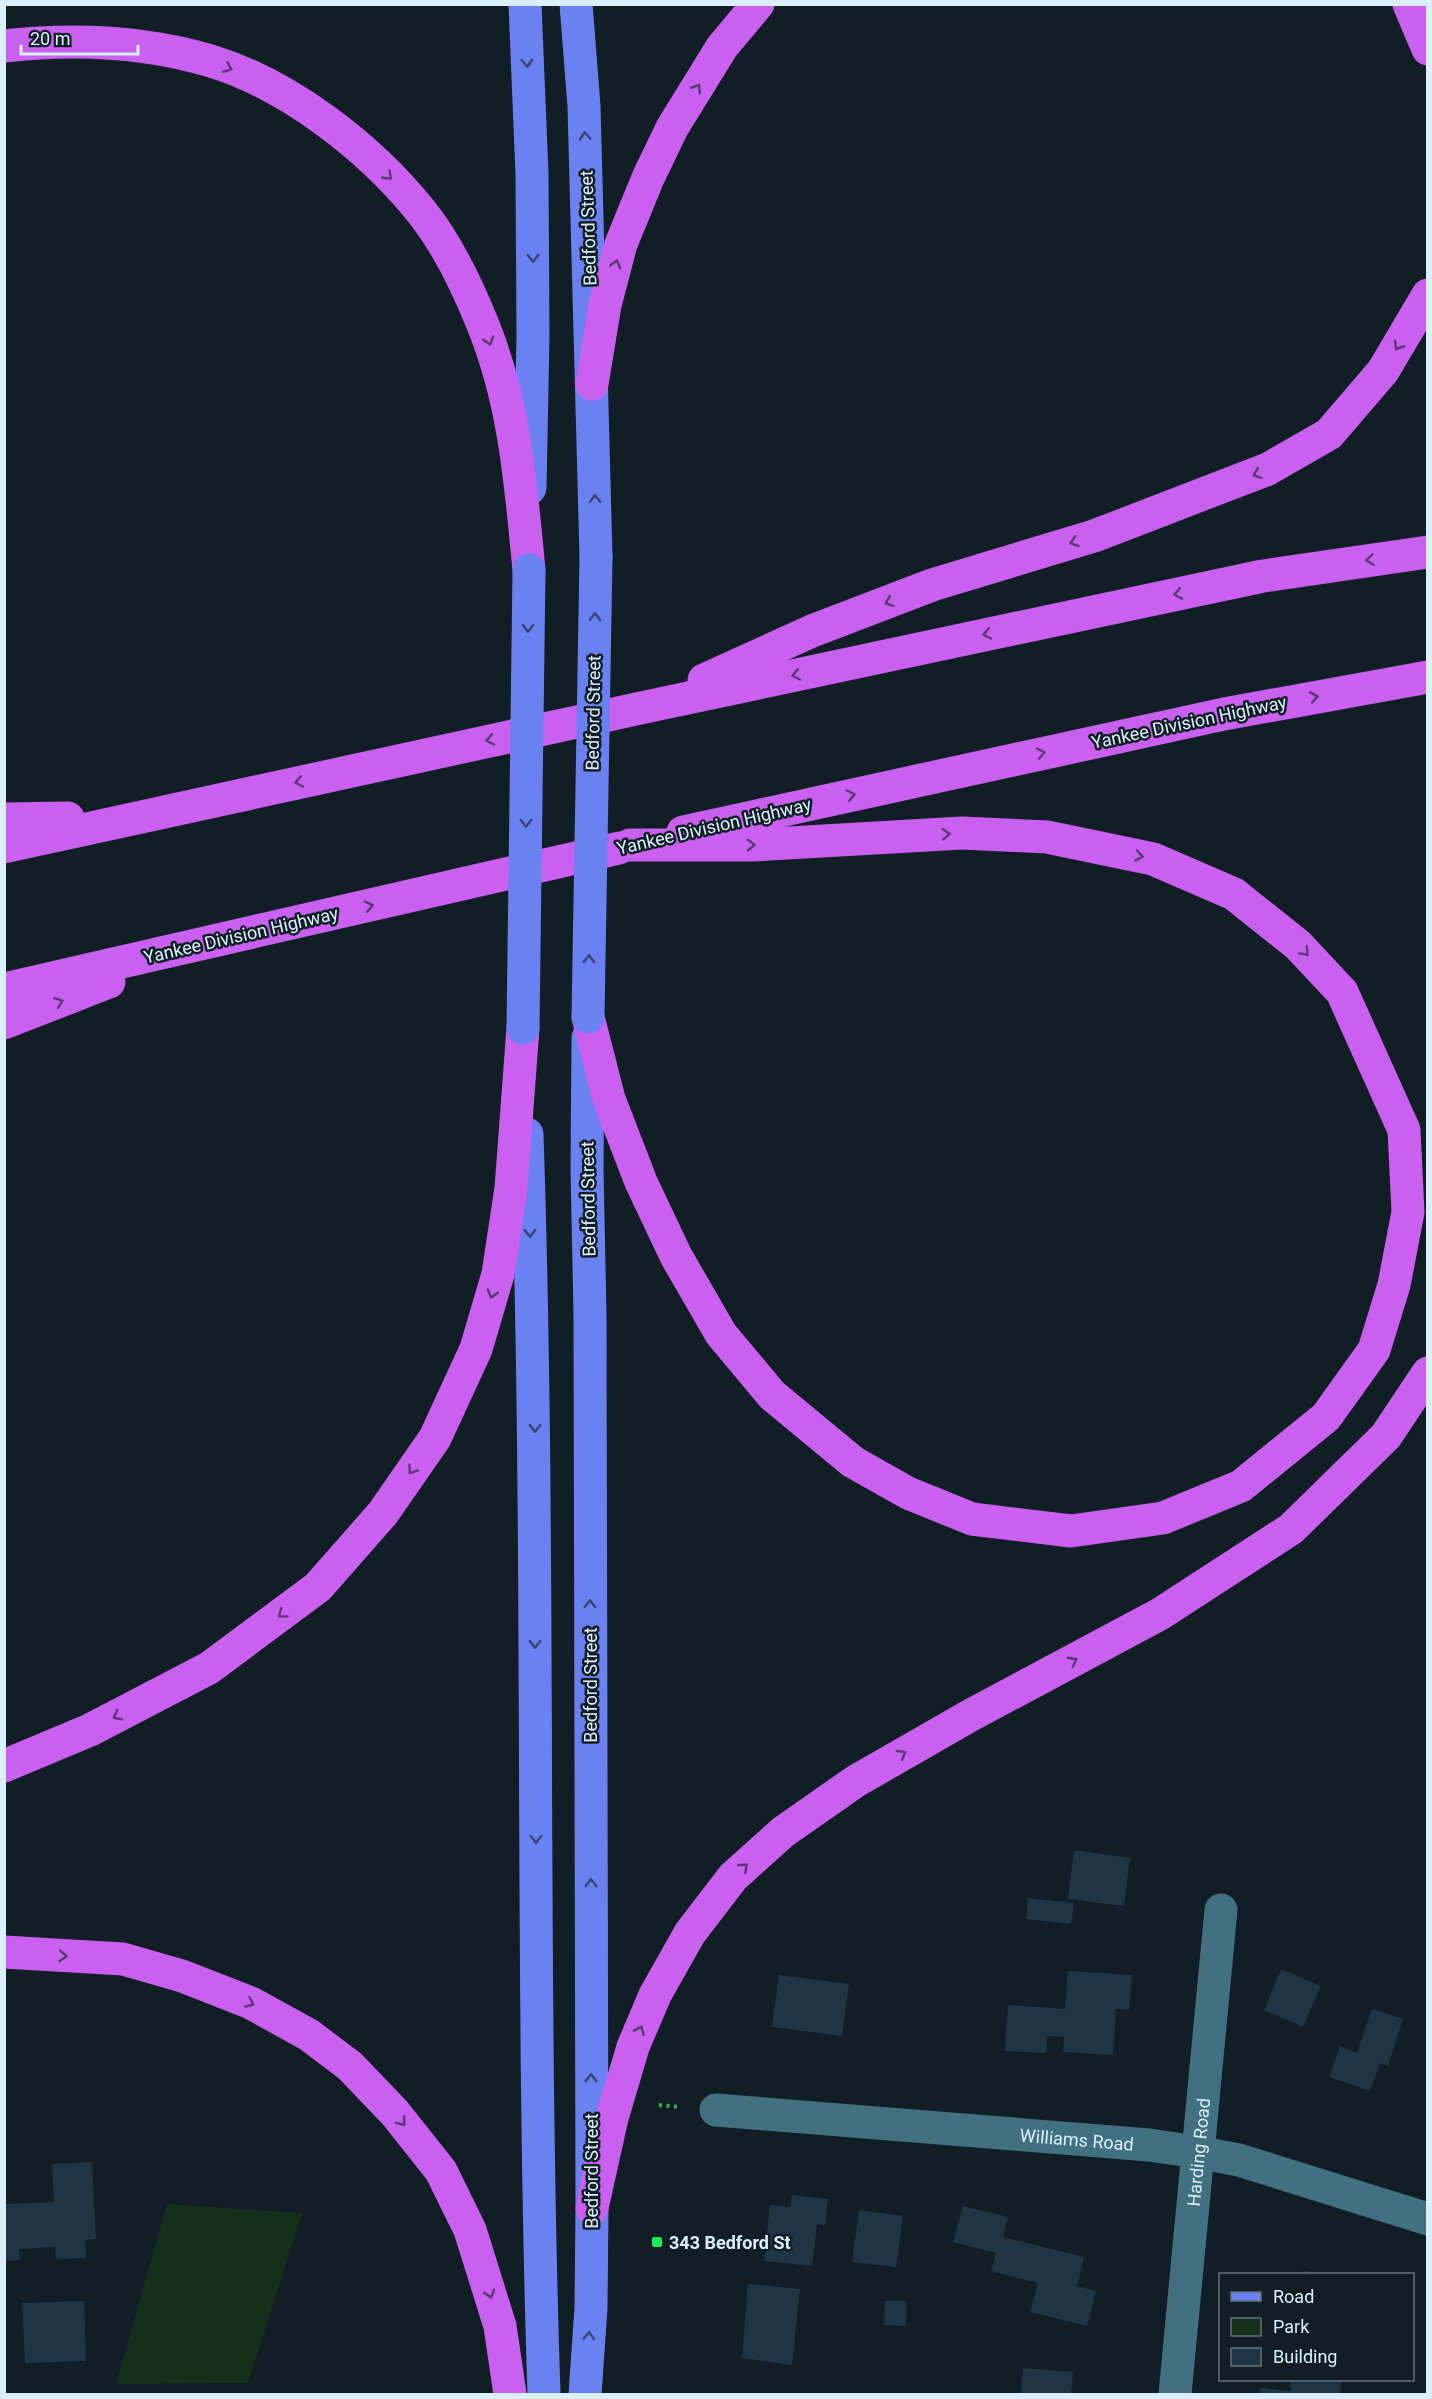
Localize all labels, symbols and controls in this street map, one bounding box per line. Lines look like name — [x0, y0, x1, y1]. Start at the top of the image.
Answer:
scale bar — [21, 18, 138, 56]
text: 20 m — [30, 28, 70, 49]
one-way arrow — [521, 58, 534, 67]
one-way arrow — [221, 61, 232, 73]
one-way arrow — [689, 84, 701, 94]
one-way arrow — [579, 131, 592, 140]
one-way arrow — [381, 168, 392, 179]
street label: Bedford Street — [575, 170, 601, 286]
one-way arrow — [527, 253, 539, 262]
one-way arrow — [608, 260, 621, 270]
one-way arrow — [481, 335, 494, 346]
one-way arrow — [1394, 340, 1405, 350]
one-way arrow — [1252, 467, 1263, 479]
one-way arrow — [588, 494, 601, 503]
one-way arrow — [1069, 535, 1080, 547]
one-way arrow — [1365, 554, 1374, 566]
one-way arrow — [1173, 587, 1183, 600]
one-way arrow — [884, 595, 895, 607]
one-way arrow — [589, 612, 601, 621]
one-way arrow — [522, 624, 534, 633]
one-way arrow — [982, 627, 992, 640]
street label: Bedford Street — [581, 655, 605, 771]
one-way arrow — [791, 667, 801, 680]
street label: Yankee Division Highway — [1090, 691, 1289, 753]
one-way arrow — [1309, 691, 1319, 704]
one-way arrow — [485, 733, 495, 746]
one-way arrow — [1036, 748, 1046, 761]
one-way arrow — [295, 774, 305, 787]
one-way arrow — [845, 789, 855, 802]
street label: Yankee Division Highway — [615, 793, 814, 859]
one-way arrow — [519, 818, 532, 827]
one-way arrow — [941, 828, 951, 841]
one-way arrow — [747, 839, 756, 851]
one-way arrow — [1134, 849, 1144, 862]
one-way arrow — [363, 900, 373, 913]
street label: Yankee Division Highway — [142, 902, 341, 968]
one-way arrow — [1298, 945, 1309, 956]
one-way arrow — [582, 954, 595, 963]
one-way arrow — [53, 996, 64, 1009]
street label: Bedford Street — [576, 1141, 600, 1257]
one-way arrow — [524, 1229, 536, 1238]
one-way arrow — [487, 1288, 500, 1299]
one-way arrow — [528, 1424, 541, 1433]
one-way arrow — [408, 1464, 419, 1475]
one-way arrow — [584, 1600, 596, 1609]
one-way arrow — [277, 1607, 288, 1618]
street label: Bedford Street — [580, 1627, 601, 1743]
one-way arrow — [529, 1640, 541, 1649]
one-way arrow — [1067, 1657, 1078, 1668]
one-way arrow — [112, 1709, 123, 1720]
one-way arrow — [896, 1750, 906, 1762]
one-way arrow — [530, 1835, 542, 1844]
one-way arrow — [737, 1863, 748, 1874]
one-way arrow — [585, 1879, 597, 1888]
one-way arrow — [58, 1949, 67, 1962]
one-way arrow — [244, 1996, 255, 2008]
one-way arrow — [632, 2026, 644, 2037]
one-way arrow — [585, 2074, 597, 2083]
street label: Harding Road — [1182, 2097, 1214, 2207]
street label: Bedford Street — [581, 2113, 602, 2229]
one-way arrow — [395, 2115, 406, 2126]
street label: Williams Road — [1019, 2124, 1135, 2154]
place label: 343 Bedford St — [669, 2232, 791, 2253]
marker: 343 Bedford St — [650, 2235, 664, 2249]
legend — [1219, 2273, 1414, 2381]
text: Road — [1273, 2286, 1314, 2307]
one-way arrow — [483, 2288, 495, 2299]
text: Park — [1273, 2316, 1310, 2337]
one-way arrow — [582, 2332, 595, 2341]
text: Building — [1273, 2346, 1337, 2367]

